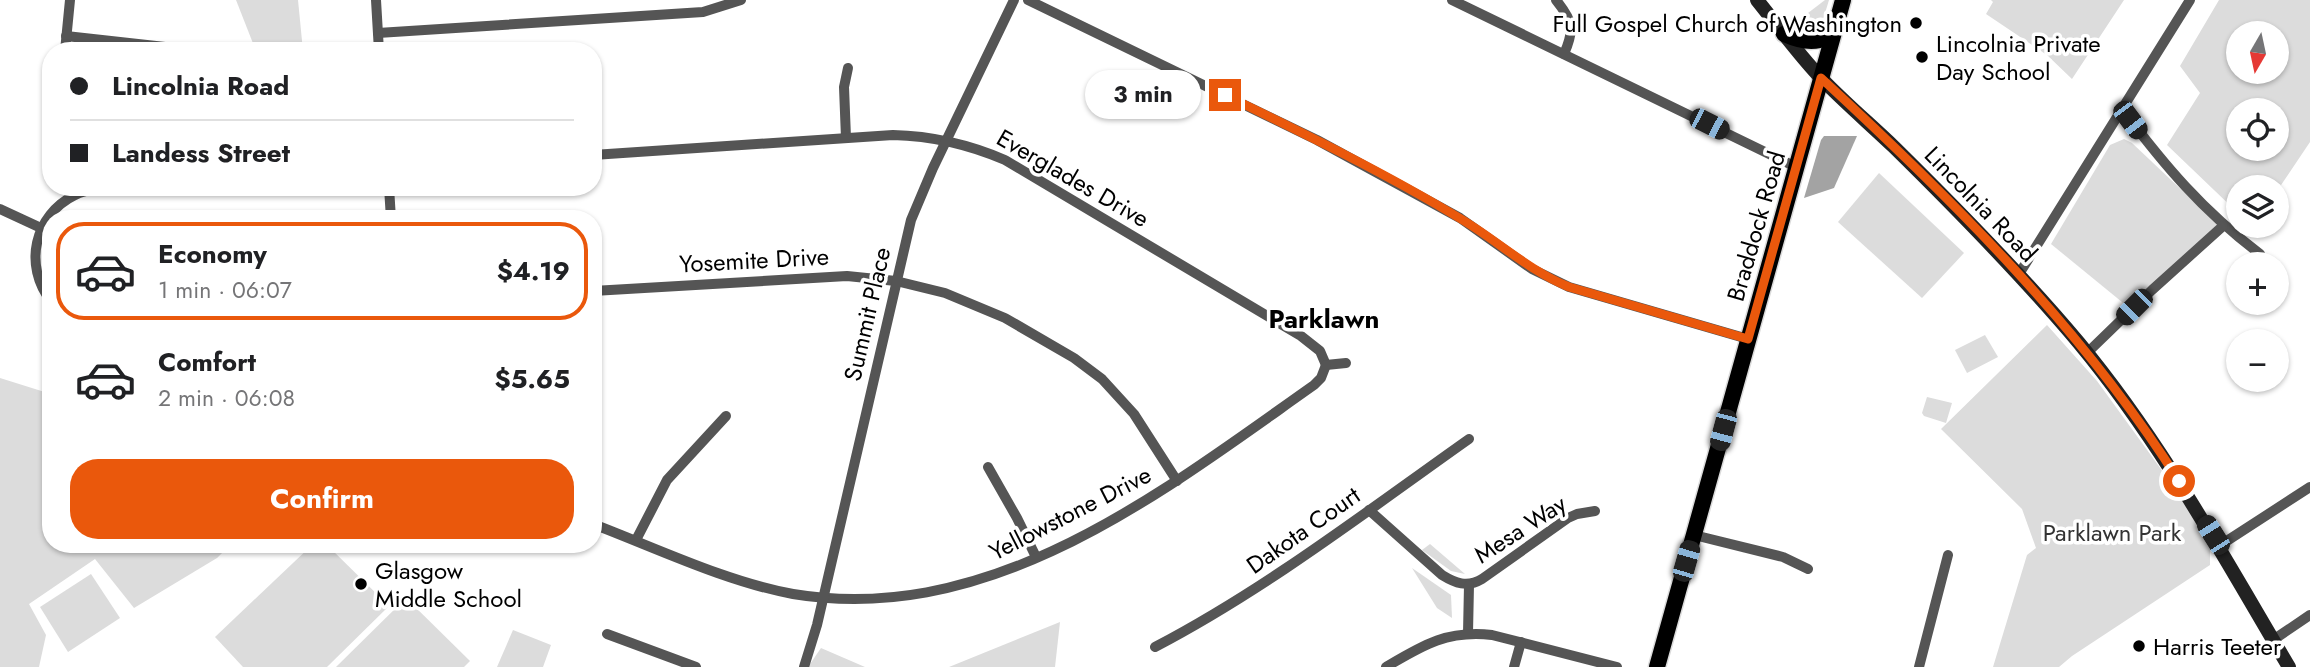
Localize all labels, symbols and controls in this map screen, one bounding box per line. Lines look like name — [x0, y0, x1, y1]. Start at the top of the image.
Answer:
place label: Full Gospel Church of Washington — [1552, 6, 1902, 41]
marker: Full Gospel Church of Washington — [1908, 15, 1924, 31]
north arrow — [2226, 21, 2289, 84]
map controls — [2226, 21, 2289, 392]
place label: Lincolnia Private Day School — [1936, 26, 2101, 89]
marker: Lincolnia Private Day School — [1914, 49, 1930, 65]
text: Lincolnia Road — [112, 67, 289, 105]
callout: 3 min — [1085, 70, 1200, 119]
text: 3 min — [1113, 77, 1173, 111]
route end — [1209, 79, 1241, 111]
car — [2109, 97, 2152, 143]
button: locate — [2226, 98, 2289, 161]
car — [1686, 105, 1733, 143]
street label: Everglades Drive — [990, 120, 1156, 236]
text: Landess Street — [112, 134, 290, 172]
street label: Lincolnia Road — [1917, 138, 2045, 270]
street label: Braddock Road — [1718, 147, 1794, 305]
button: layers — [2226, 175, 2289, 238]
text: Economy — [158, 235, 267, 273]
street label: Yosemite Drive — [678, 239, 830, 281]
icon: car — [74, 240, 137, 303]
street label: Summit Place — [835, 244, 899, 384]
text: $4.19 — [497, 252, 570, 290]
button: + — [2226, 252, 2289, 315]
text: 1 min · 06:07 — [158, 273, 292, 307]
car — [2112, 285, 2157, 329]
district label: Parklawn — [1269, 300, 1379, 338]
button: − — [2226, 329, 2289, 392]
text: Comfort — [158, 343, 256, 381]
icon: car — [74, 348, 137, 411]
text: $5.65 — [495, 360, 570, 398]
text: 2 min · 06:08 — [158, 381, 295, 415]
car — [1708, 407, 1739, 453]
street label: Yellowstone Drive — [983, 457, 1157, 569]
button: Confirm — [70, 459, 574, 539]
route start — [2163, 465, 2195, 497]
street label: Dakota Court — [1239, 478, 1367, 582]
street label: Mesa Way — [1467, 486, 1573, 572]
car — [2193, 512, 2234, 558]
park label: Parklawn Park — [2043, 515, 2182, 550]
car — [1671, 538, 1702, 584]
place label: Glasgow Middle School — [375, 553, 522, 616]
marker: Glasgow Middle School — [353, 576, 369, 592]
place label: Harris Teeter — [2153, 629, 2282, 664]
marker: Harris Teeter — [2131, 638, 2147, 654]

